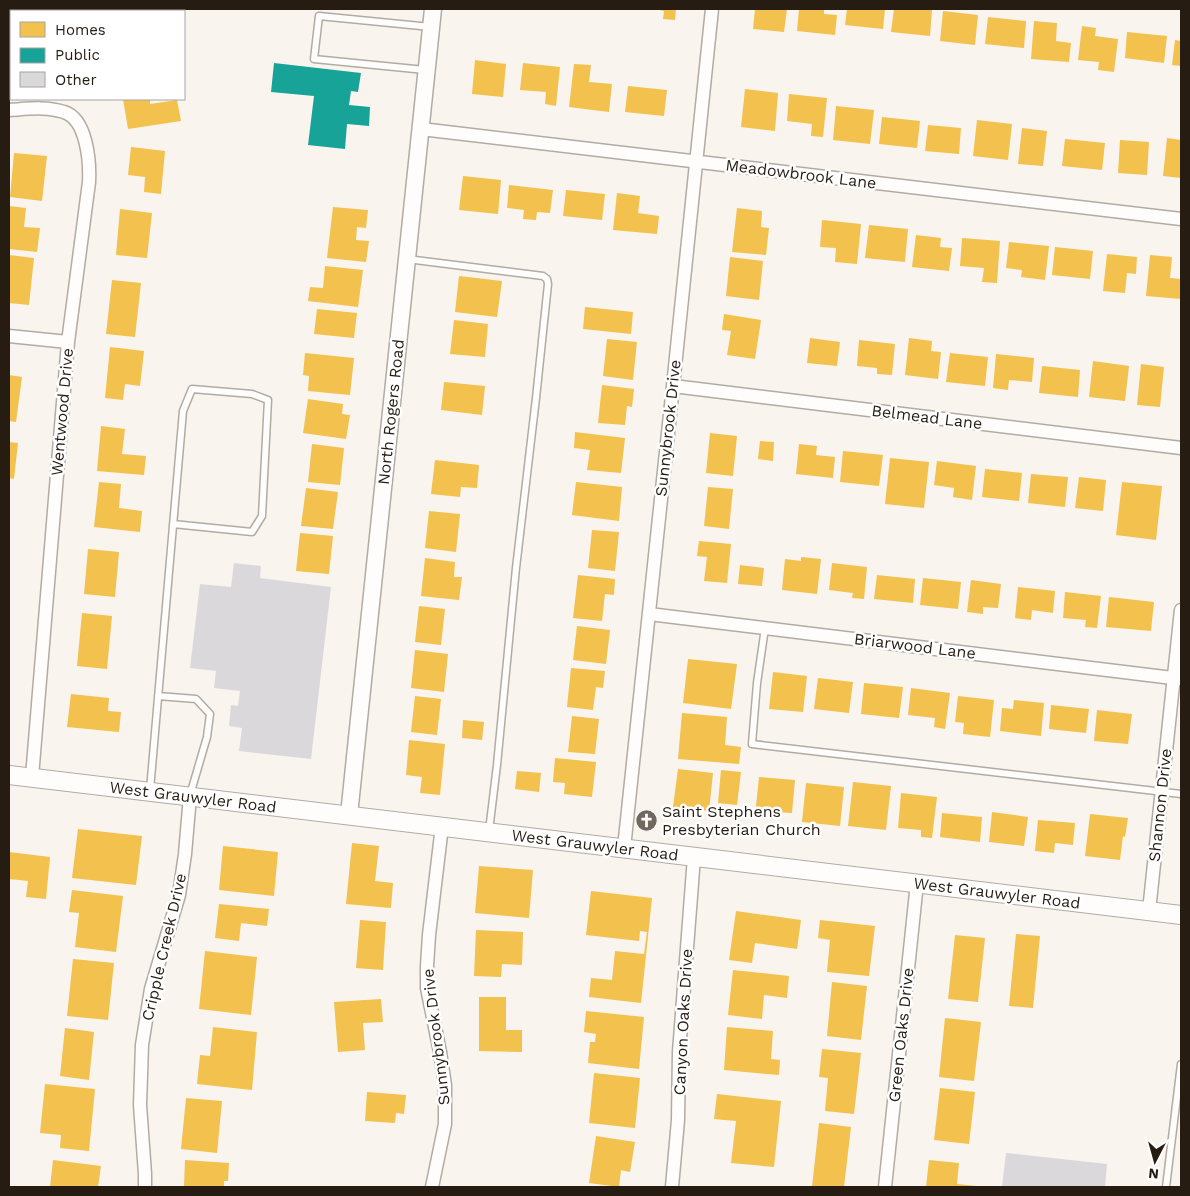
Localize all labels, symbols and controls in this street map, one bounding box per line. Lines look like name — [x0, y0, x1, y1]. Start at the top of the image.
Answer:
legend — [10, 10, 185, 100]
text: Homes — [55, 21, 106, 39]
text: Public — [55, 46, 100, 64]
text: Other — [55, 71, 97, 89]
street label: Meadowbrook Lane — [724, 155, 878, 193]
street label: North Rogers Road — [374, 338, 408, 486]
street label: Wentwood Drive — [47, 347, 77, 477]
street label: Sunnybrook Drive — [651, 359, 685, 497]
street label: Belmead Lane — [871, 401, 983, 433]
street label: Briarwood Lane — [853, 629, 977, 663]
street label: Shannon Drive — [1145, 747, 1175, 863]
street label: West Grauwyler Road — [109, 777, 277, 817]
place label: Saint Stephens Presbyterian Church — [662, 802, 821, 839]
church icon: Saint Stephens Presbyterian Church — [634, 808, 658, 832]
street label: West Grauwyler Road — [511, 825, 679, 865]
street label: Cripple Creek Drive — [138, 871, 190, 1023]
street label: West Grauwyler Road — [913, 873, 1081, 913]
street label: Canyon Oaks Drive — [670, 948, 696, 1096]
street label: Green Oaks Drive — [884, 967, 918, 1103]
street label: Sunnybrook Drive — [418, 968, 454, 1106]
north arrow — [1130, 1136, 1180, 1186]
text: N — [1148, 1165, 1160, 1182]

